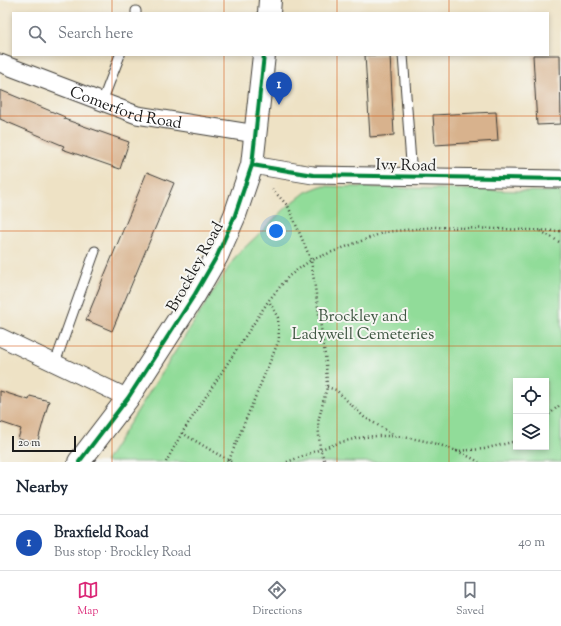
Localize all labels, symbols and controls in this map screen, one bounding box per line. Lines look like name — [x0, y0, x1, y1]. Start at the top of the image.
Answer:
search box — [12, 12, 549, 56]
icon: search — [26, 23, 48, 45]
text: Search here — [58, 24, 133, 45]
pin: 1 — [266, 72, 292, 105]
street label: Comerford Road — [66, 82, 183, 136]
street label: Ivy Road — [375, 154, 437, 179]
street label: Brockley Road — [162, 218, 230, 316]
your location — [266, 221, 286, 241]
park label: Brockley and Ladywell Cemeteries — [292, 306, 434, 347]
map controls — [513, 378, 549, 450]
button: locate — [513, 378, 549, 414]
button: layers — [513, 414, 549, 450]
scale bar — [12, 434, 76, 453]
text: 20 m — [18, 435, 40, 451]
text: Nearby — [16, 476, 68, 500]
text: Braxfield Road — [54, 523, 149, 544]
text: 1 — [27, 534, 31, 552]
text: 40 m — [518, 534, 545, 552]
text: Bus stop · Brockley Road — [54, 544, 191, 562]
tab: Map — [77, 579, 99, 619]
tab: Directions — [253, 579, 302, 619]
tab: Saved — [456, 579, 484, 619]

